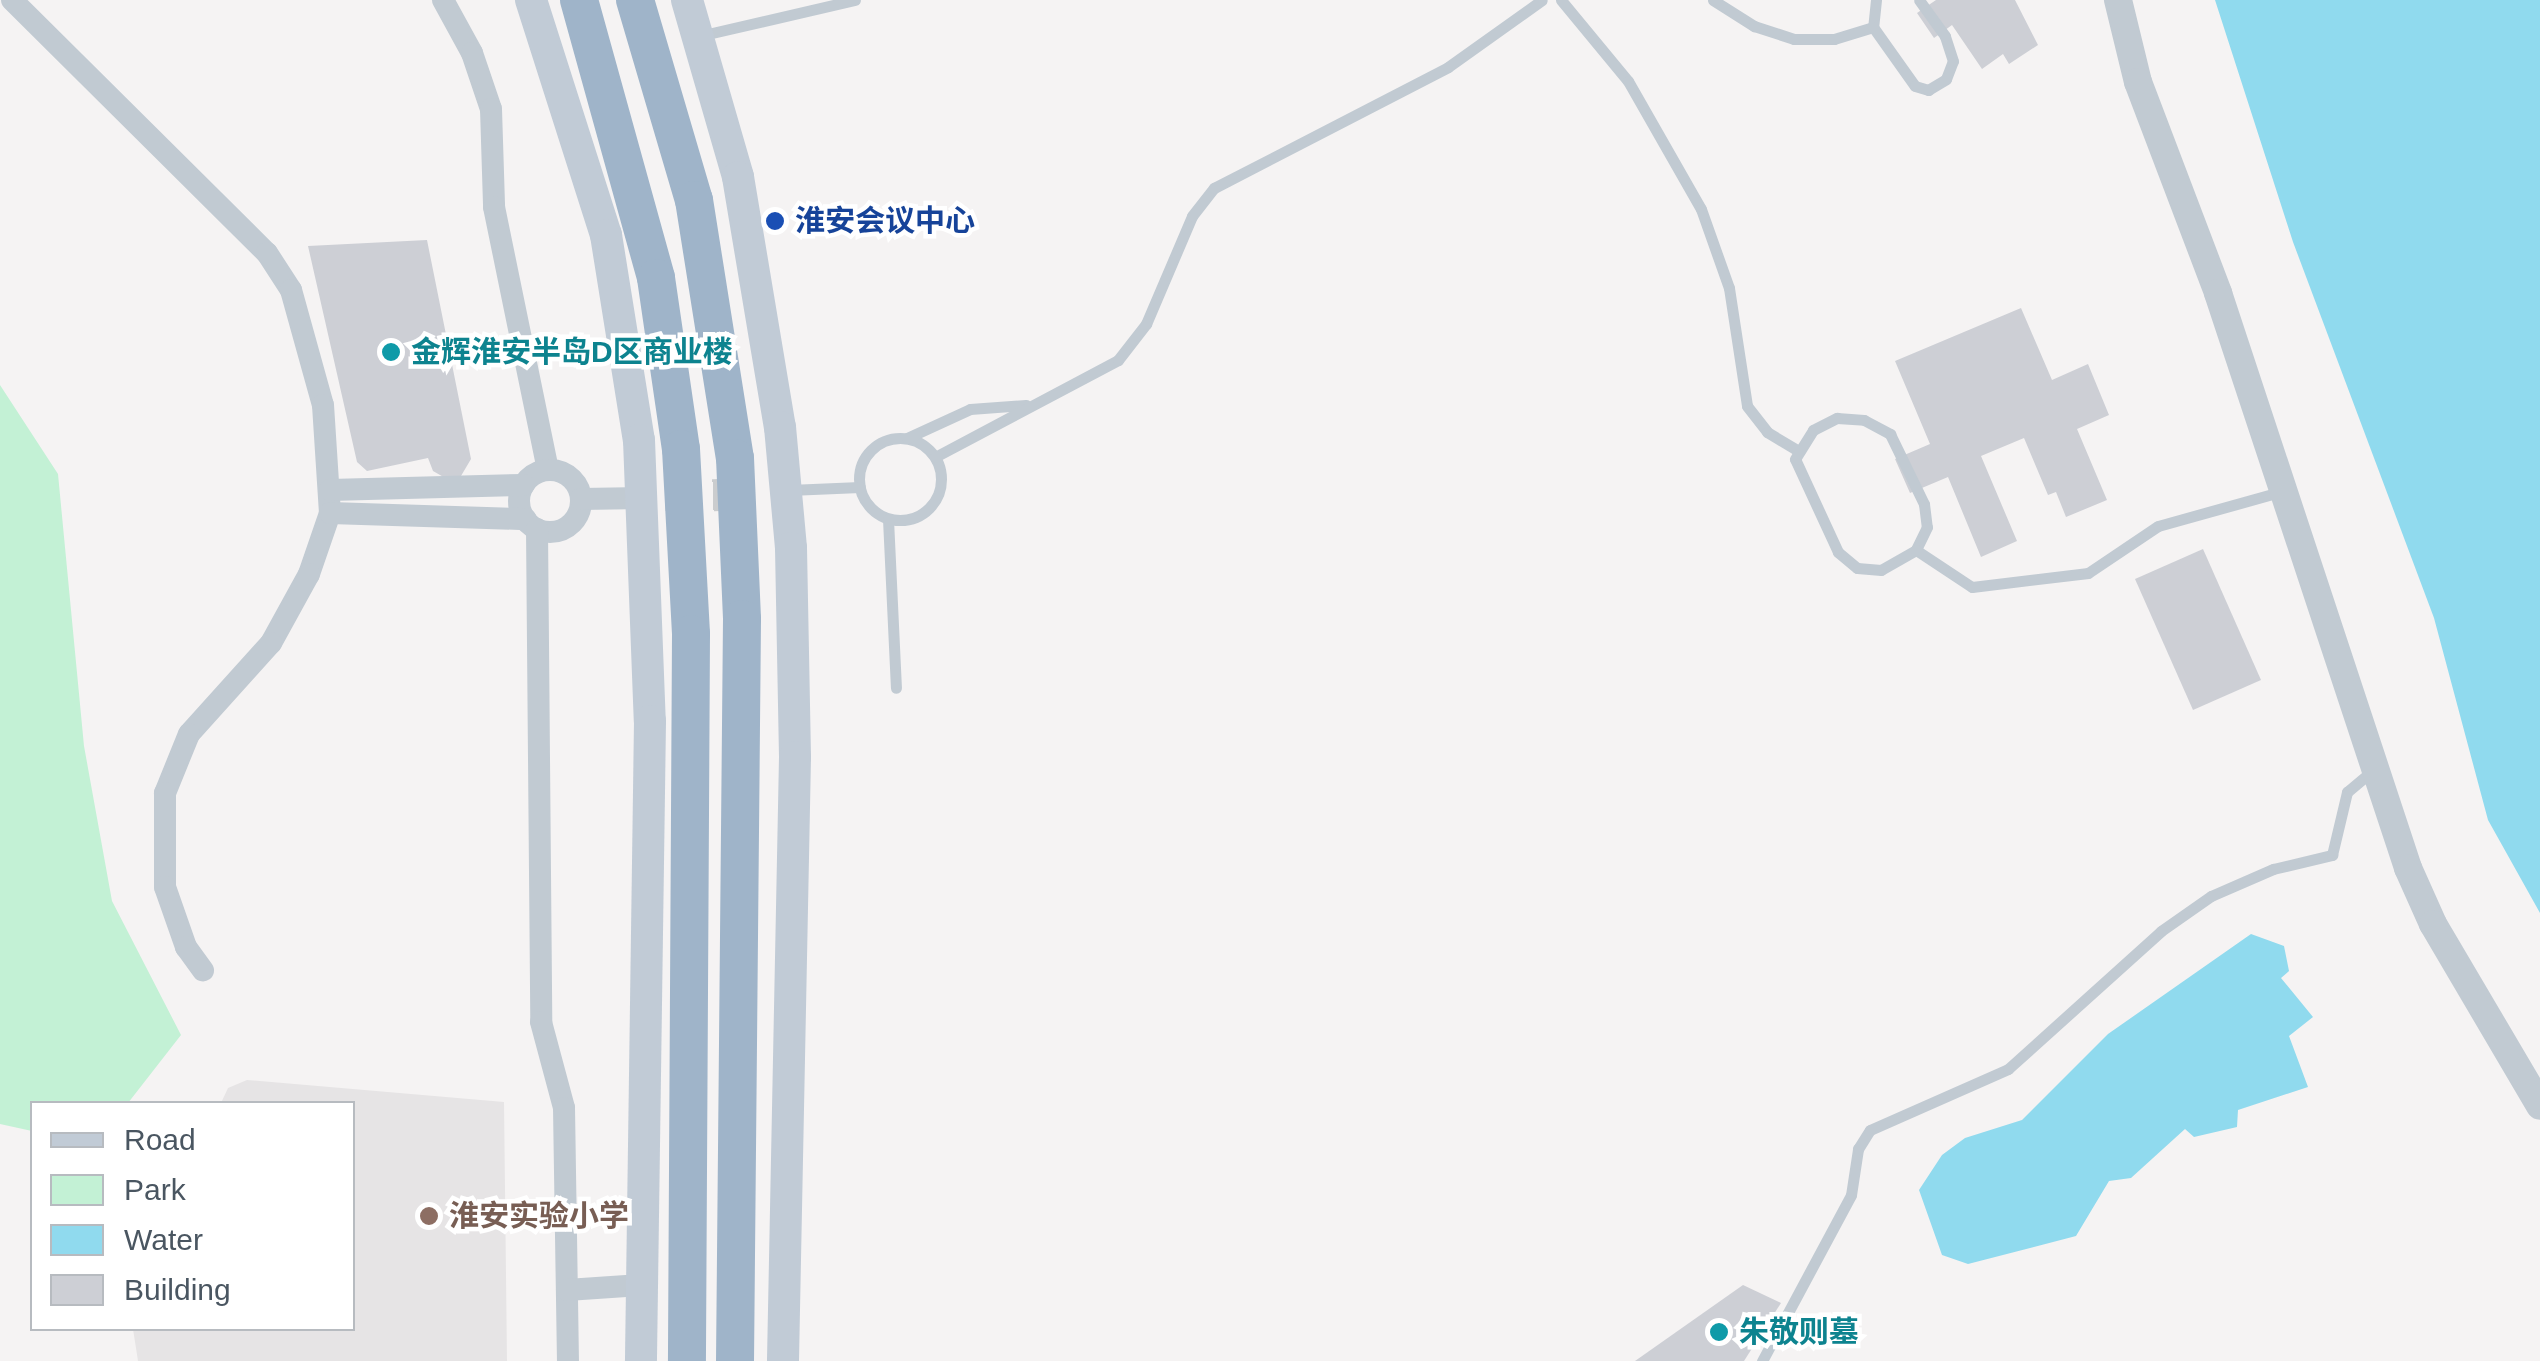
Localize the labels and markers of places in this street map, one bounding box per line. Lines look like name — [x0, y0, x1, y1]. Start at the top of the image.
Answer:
place label: 淮安会议中心 — [795, 203, 975, 239]
marker: 淮安会议中心 — [764, 210, 786, 232]
place label: 金辉淮安半岛D区商业楼 — [411, 334, 733, 370]
marker: 金辉淮安半岛D区商业楼 — [380, 341, 402, 363]
place label: 淮安实验小学 — [449, 1198, 629, 1234]
marker: 淮安实验小学 — [418, 1205, 440, 1227]
place label: 朱敬则墓 — [1739, 1314, 1859, 1350]
marker: 朱敬则墓 — [1708, 1321, 1730, 1343]

